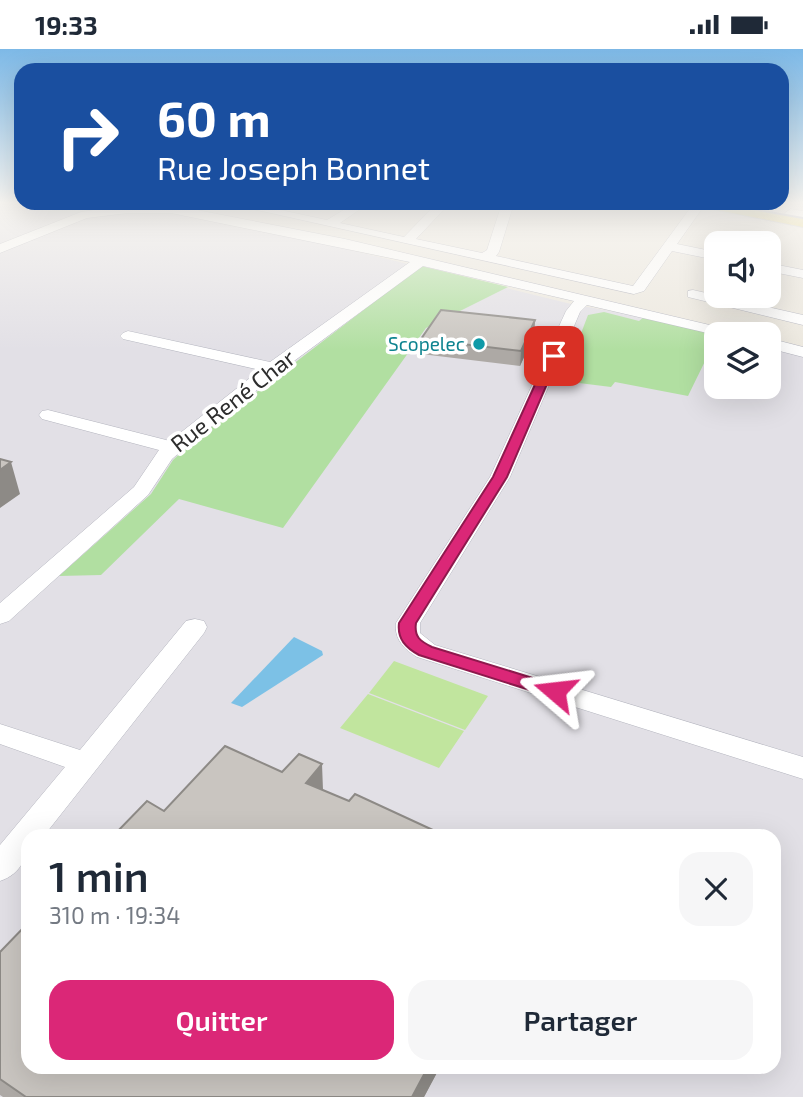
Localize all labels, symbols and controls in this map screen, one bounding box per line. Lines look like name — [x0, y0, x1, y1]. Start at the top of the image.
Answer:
text: 19:33 — [35, 9, 98, 40]
text: 60 m — [157, 88, 271, 147]
icon: right — [42, 91, 133, 182]
text: Rue Joseph Bonnet — [157, 148, 430, 186]
map controls — [704, 231, 781, 399]
button: sound — [704, 231, 781, 308]
button: layers — [704, 322, 781, 399]
pin — [524, 326, 584, 386]
place label: Scopelec — [388, 332, 465, 355]
marker: Scopelec — [471, 336, 487, 352]
icon: arrive — [535, 337, 573, 375]
street label: Rue René Char — [164, 343, 300, 458]
position arrow — [518, 654, 592, 728]
text: 1 min — [49, 850, 149, 900]
button: close — [679, 852, 753, 926]
text: 310 m · 19:34 — [49, 901, 180, 929]
button: Quitter — [49, 980, 394, 1060]
button: Partager — [408, 980, 753, 1060]

